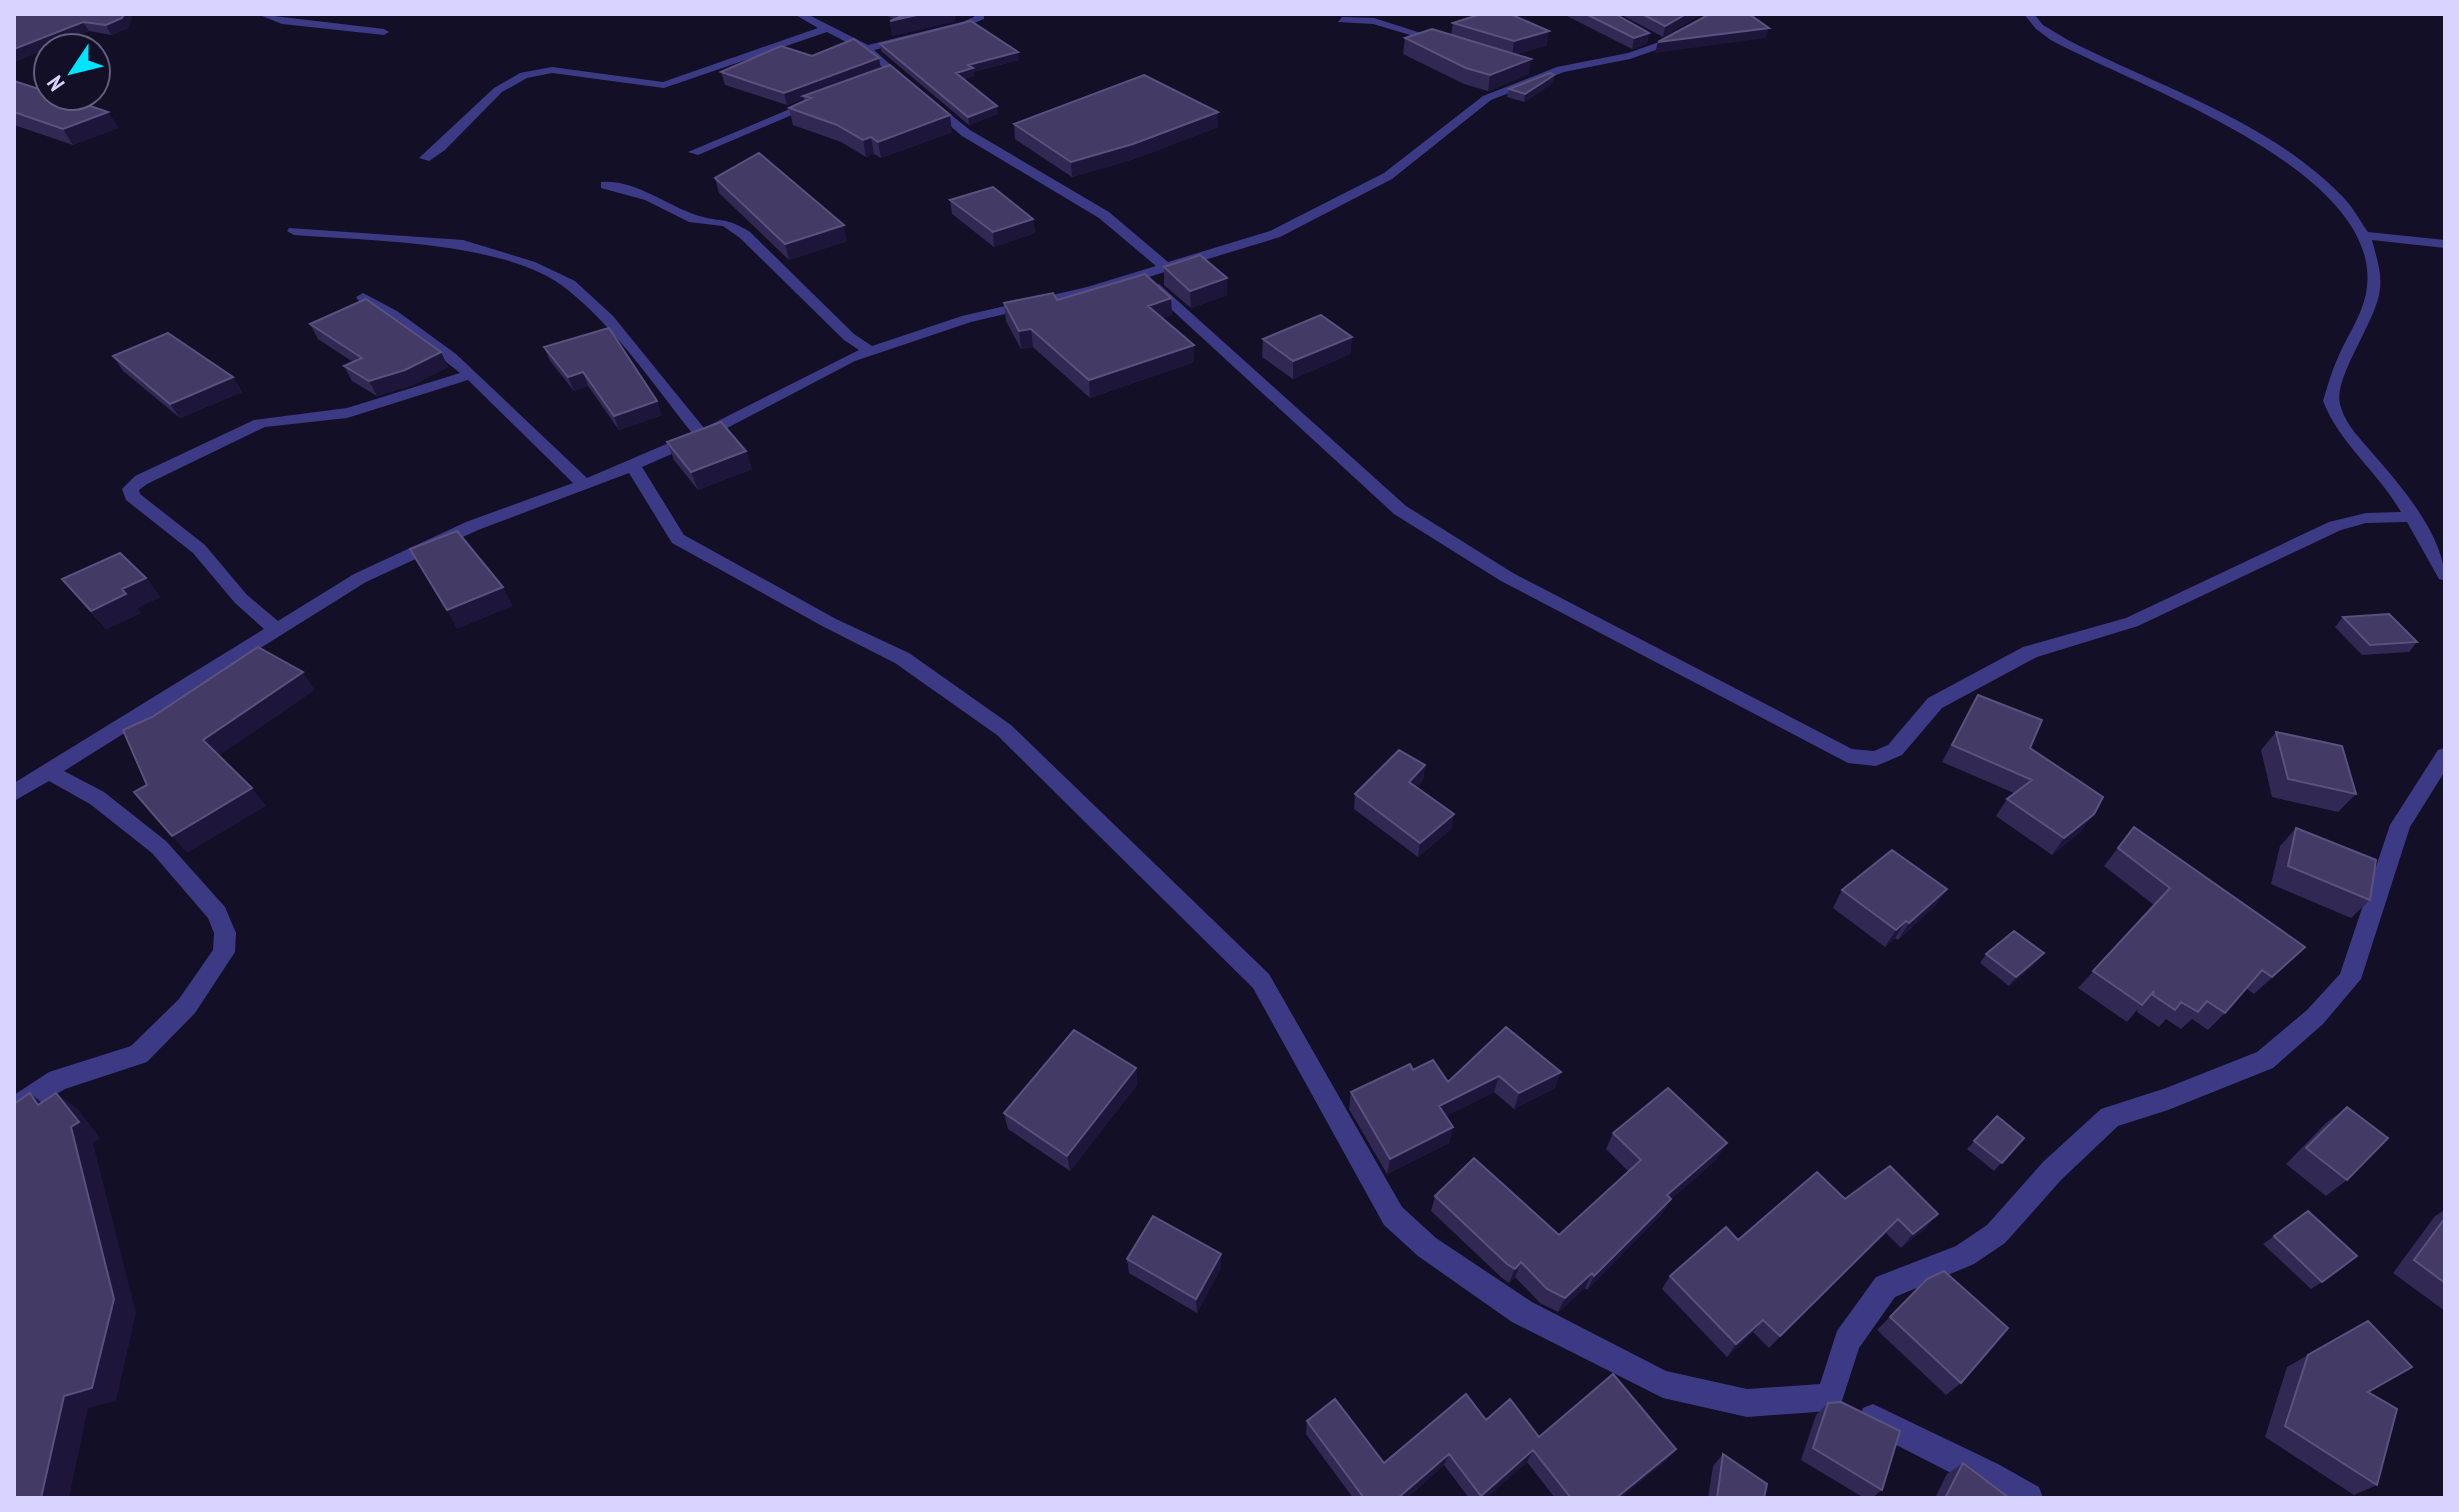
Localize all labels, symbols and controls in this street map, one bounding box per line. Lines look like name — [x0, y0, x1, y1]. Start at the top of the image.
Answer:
north arrow — [32, 32, 112, 112]
text: N — [41, 71, 70, 96]

